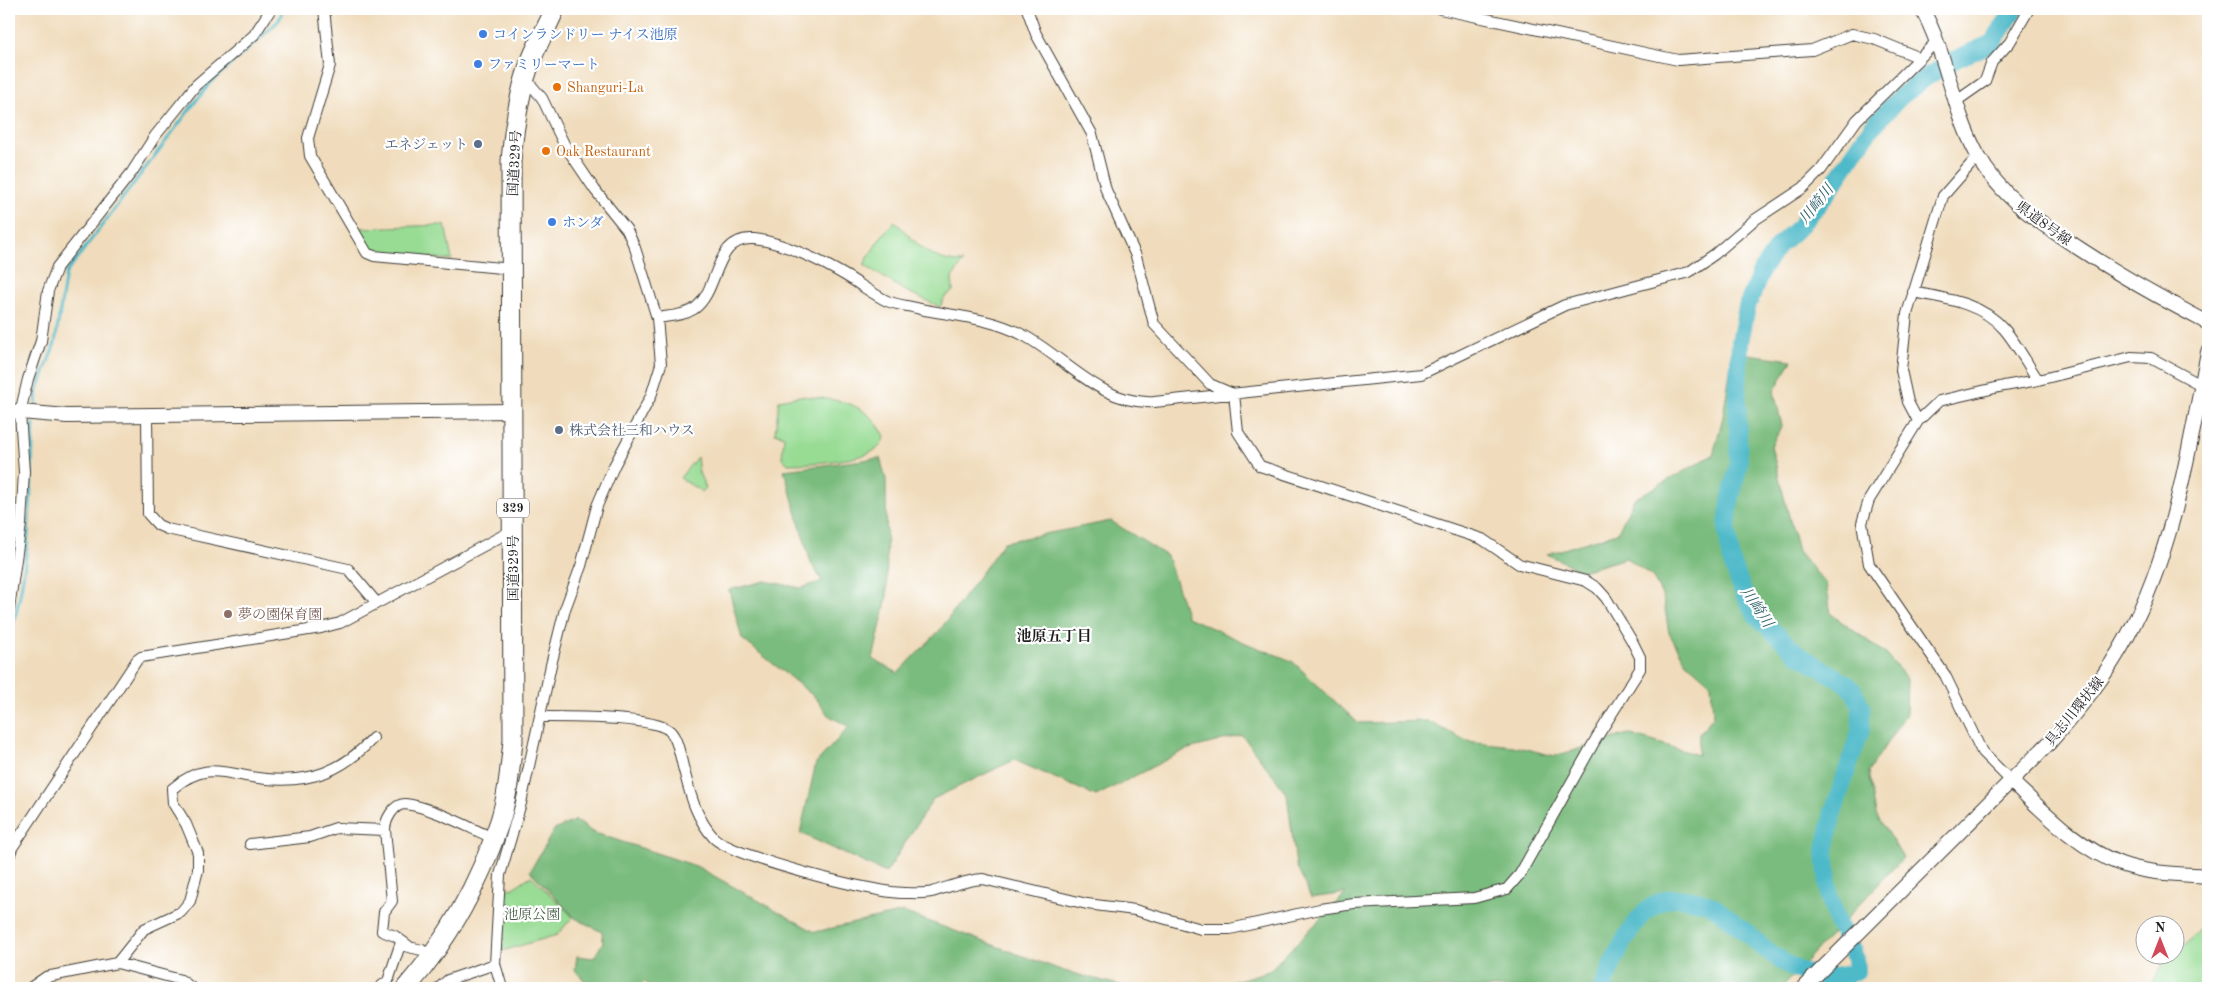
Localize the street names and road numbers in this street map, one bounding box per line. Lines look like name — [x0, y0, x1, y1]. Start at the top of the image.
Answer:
street label: 国道329号 — [505, 129, 524, 197]
street label: 県道8号線 — [2013, 198, 2074, 248]
road number: 329 — [497, 498, 529, 518]
street label: 国道329号 — [506, 535, 521, 601]
street label: 具志川環状線 — [2042, 674, 2107, 749]

